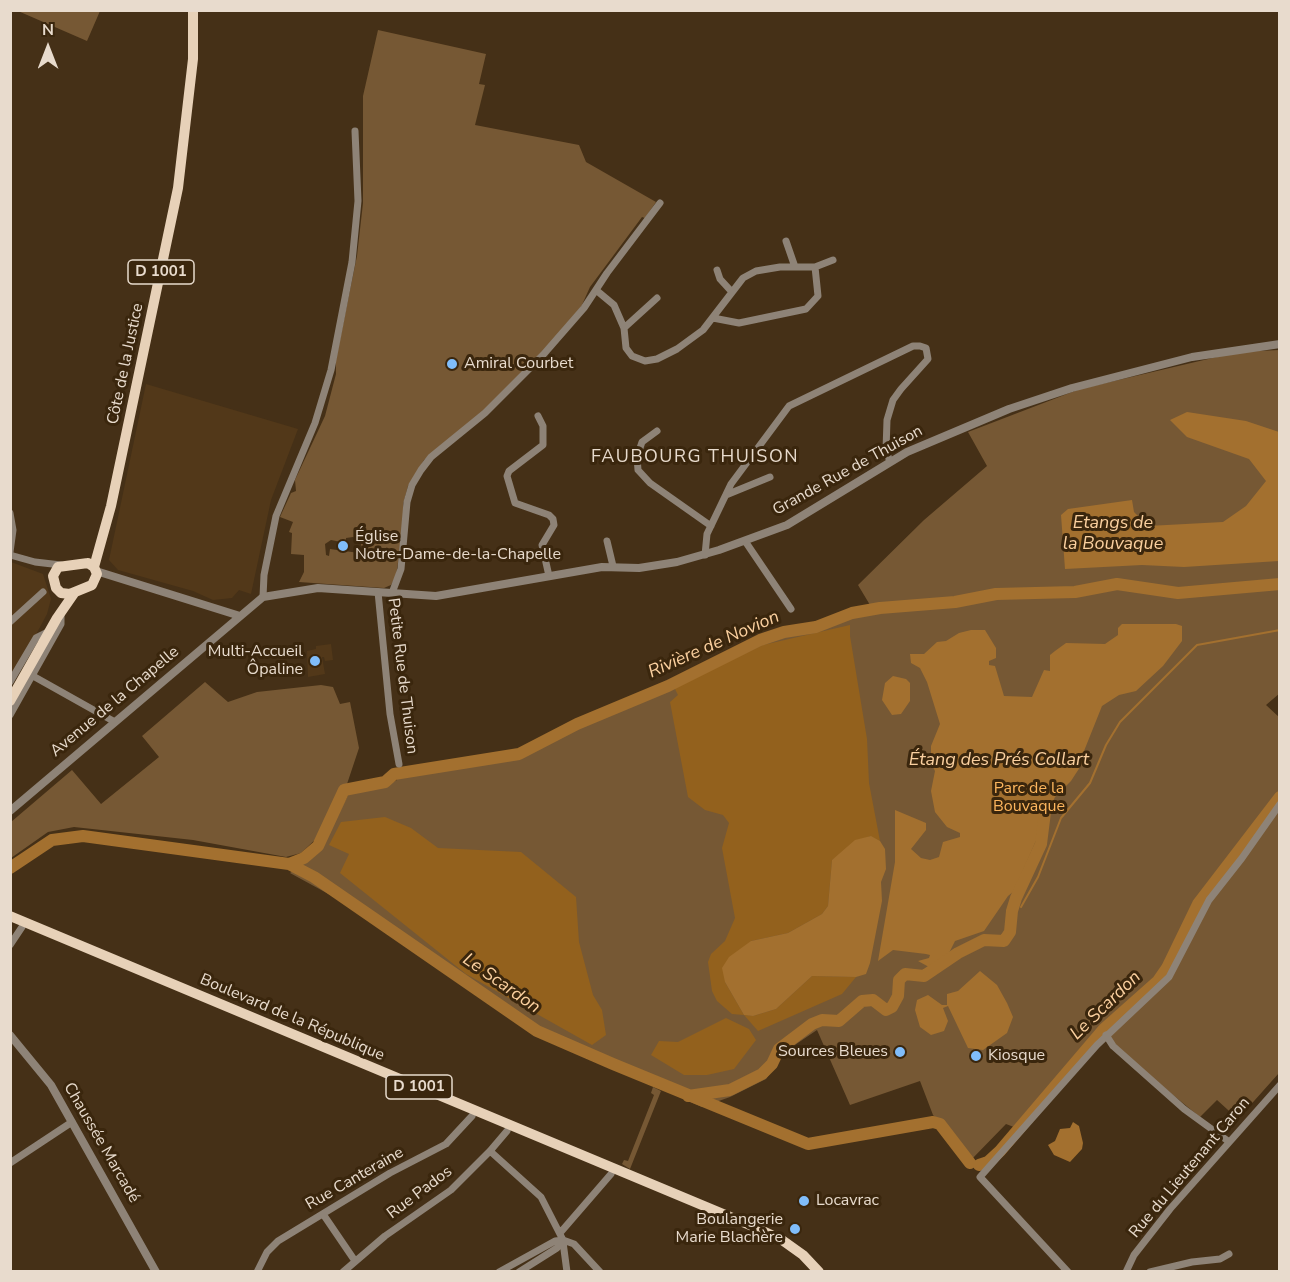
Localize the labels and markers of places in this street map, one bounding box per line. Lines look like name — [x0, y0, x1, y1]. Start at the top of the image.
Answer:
place label: Amiral Courbet — [464, 354, 573, 374]
marker: Amiral Courbet — [445, 357, 459, 371]
place label: Église Notre-Dame-de-la-Chapelle — [355, 527, 561, 565]
marker: Église Notre-Dame-de-la-Chapelle — [336, 539, 350, 553]
place label: Multi-Accueil Ôpaline — [208, 642, 303, 680]
marker: Multi-Accueil Ôpaline — [308, 654, 322, 668]
place label: Sources Bleues — [778, 1042, 888, 1062]
marker: Sources Bleues — [893, 1045, 907, 1059]
place label: Kiosque — [988, 1046, 1045, 1066]
marker: Kiosque — [969, 1049, 983, 1063]
place label: Locavrac — [816, 1191, 879, 1211]
marker: Locavrac — [797, 1194, 811, 1208]
place label: Boulangerie Marie Blachère — [676, 1210, 783, 1248]
marker: Boulangerie Marie Blachère — [788, 1222, 802, 1236]

